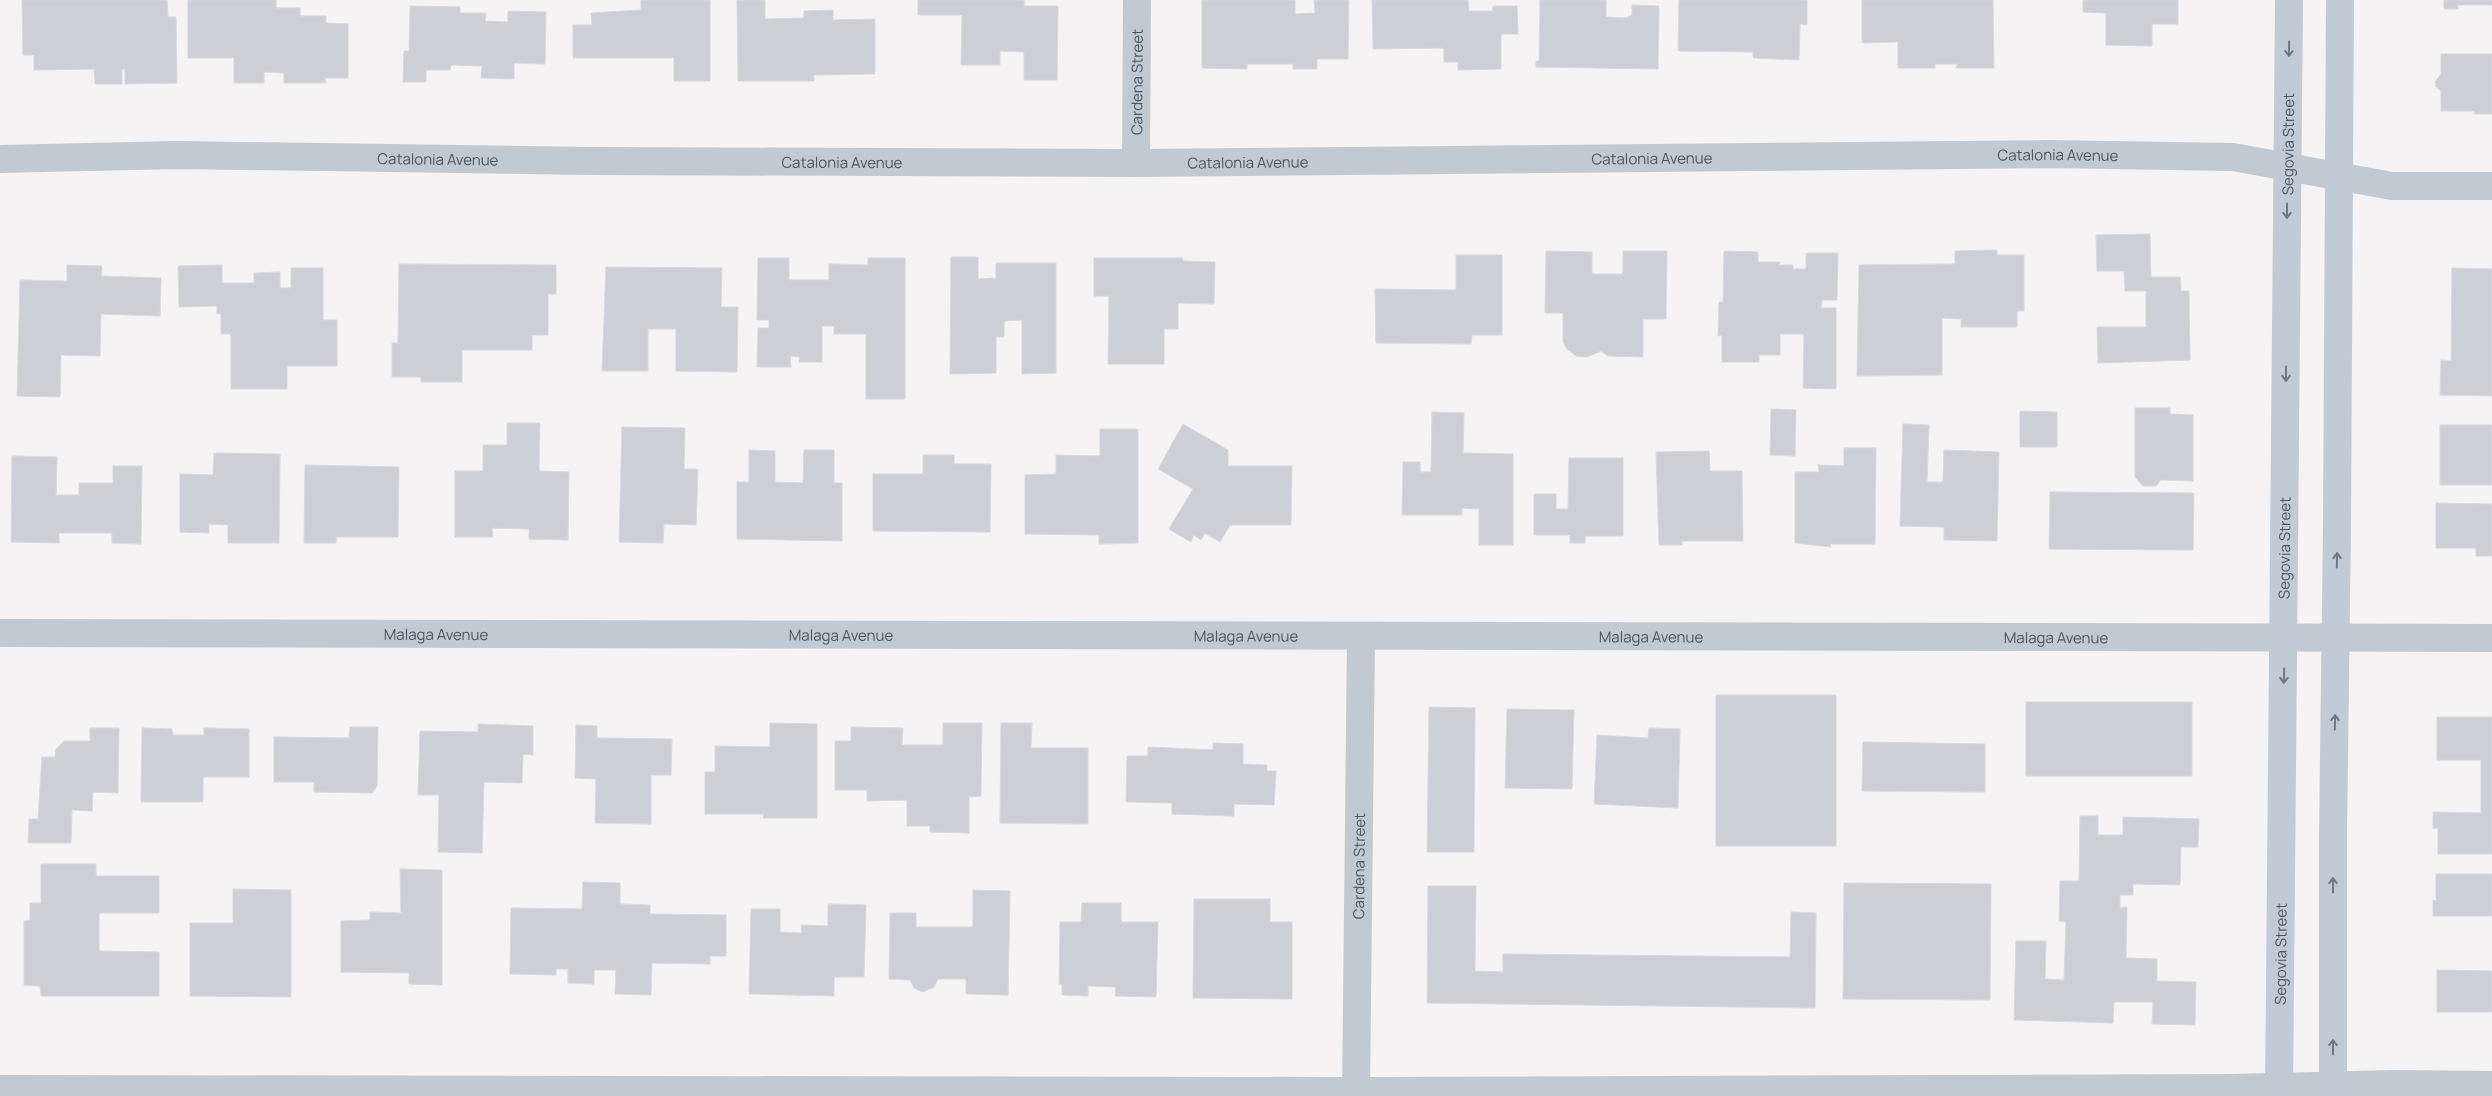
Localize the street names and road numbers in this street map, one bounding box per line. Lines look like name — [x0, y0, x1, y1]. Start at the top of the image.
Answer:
street label: Cardena Street — [1126, 29, 1147, 135]
street label: Segovia Street — [2277, 93, 2299, 195]
street label: Catalonia Avenue — [1997, 143, 2119, 166]
street label: Catalonia Avenue — [377, 147, 499, 170]
street label: Catalonia Avenue — [1591, 147, 1713, 169]
street label: Catalonia Avenue — [781, 151, 903, 173]
street label: Catalonia Avenue — [1187, 151, 1309, 173]
street label: Segovia Street — [2273, 497, 2295, 599]
street label: Malaga Avenue — [384, 623, 488, 644]
street label: Malaga Avenue — [789, 624, 893, 645]
street label: Malaga Avenue — [1194, 625, 1298, 646]
street label: Malaga Avenue — [1599, 626, 1703, 647]
street label: Malaga Avenue — [2004, 627, 2108, 648]
street label: Cardena Street — [1347, 813, 1370, 919]
street label: Segovia Street — [2269, 903, 2291, 1005]

